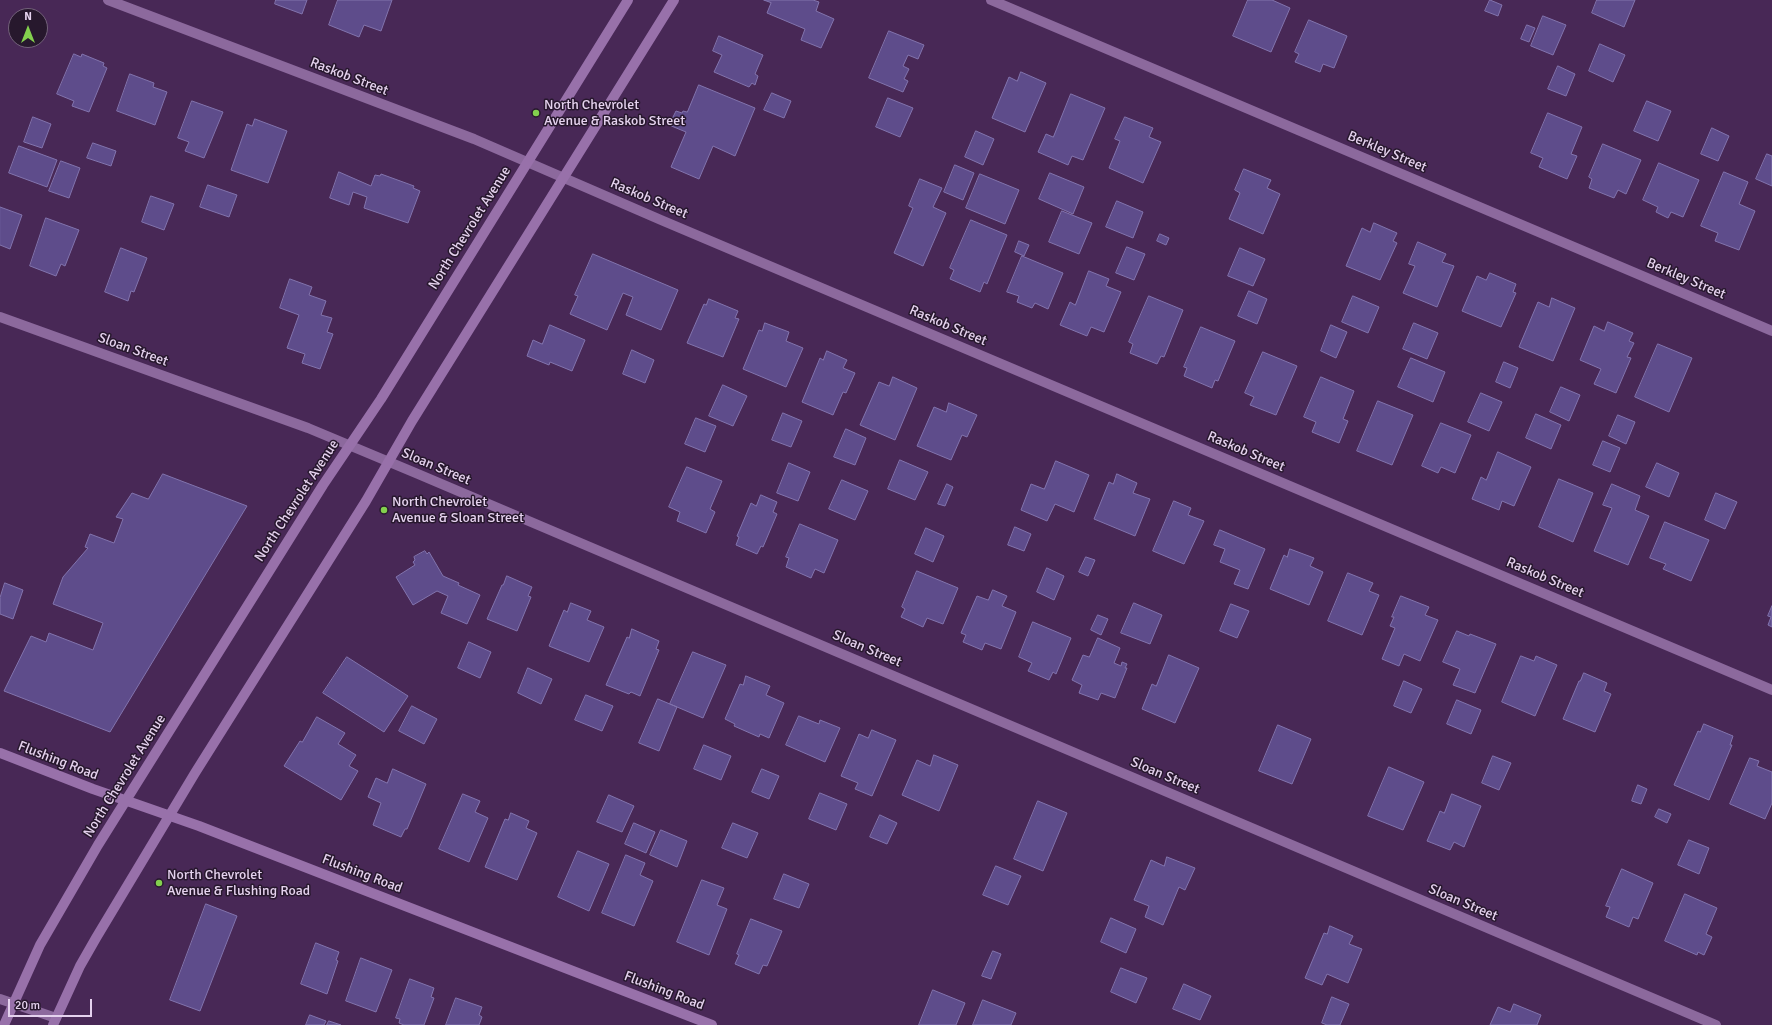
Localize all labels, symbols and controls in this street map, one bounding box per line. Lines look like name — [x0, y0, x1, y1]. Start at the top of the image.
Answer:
north arrow — [8, 8, 48, 48]
text: N — [24, 10, 32, 23]
street label: Raskob Street — [307, 54, 391, 100]
place label: North Chevrolet Avenue & Raskob Street — [544, 97, 685, 130]
marker: North Chevrolet Avenue & Raskob Street — [531, 108, 541, 118]
street label: Berkley Street — [1345, 128, 1429, 176]
street label: North Chevrolet Avenue — [425, 163, 515, 293]
street label: Raskob Street — [608, 175, 690, 223]
street label: Berkley Street — [1644, 255, 1728, 303]
street label: Raskob Street — [907, 302, 989, 350]
street label: Sloan Street — [96, 330, 170, 370]
street label: Raskob Street — [1205, 428, 1287, 476]
street label: North Chevrolet Avenue — [251, 437, 343, 565]
street label: Sloan Street — [399, 445, 473, 489]
place label: North Chevrolet Avenue & Sloan Street — [392, 494, 524, 526]
marker: North Chevrolet Avenue & Sloan Street — [379, 505, 389, 515]
street label: Raskob Street — [1504, 554, 1586, 602]
street label: Sloan Street — [830, 627, 904, 671]
street label: North Chevrolet Avenue — [80, 711, 170, 841]
street label: Flushing Road — [16, 738, 100, 784]
street label: Sloan Street — [1128, 754, 1202, 798]
street label: Flushing Road — [320, 851, 404, 897]
place label: North Chevrolet Avenue & Flushing Road — [167, 867, 310, 900]
marker: North Chevrolet Avenue & Flushing Road — [154, 878, 164, 888]
street label: Sloan Street — [1426, 881, 1500, 925]
street label: Flushing Road — [622, 968, 706, 1014]
scale bar — [10, 991, 94, 1017]
text: 20 m — [15, 998, 40, 1013]

